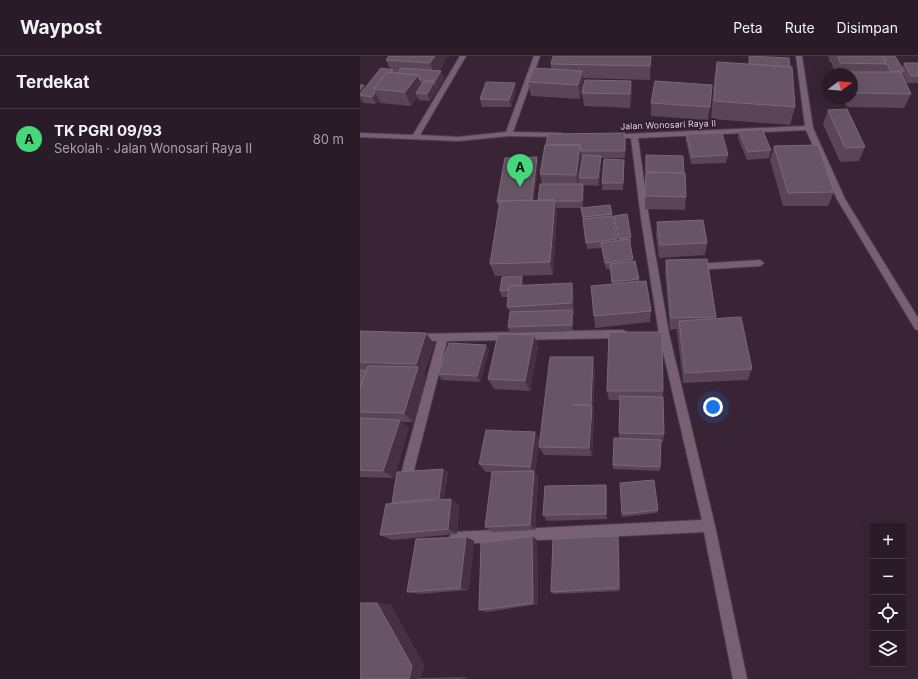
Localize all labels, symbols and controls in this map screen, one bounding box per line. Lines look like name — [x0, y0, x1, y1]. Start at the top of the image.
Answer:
text: Waypost — [20, 16, 102, 39]
text: Peta — [733, 19, 763, 36]
text: Rute — [785, 19, 815, 36]
text: Disimpan — [837, 19, 898, 36]
north arrow — [822, 68, 858, 104]
text: Terdekat — [16, 72, 89, 92]
street label: Jalan Wonosari Raya II — [620, 117, 716, 132]
text: TK PGRI 09/93 — [54, 121, 162, 140]
text: A — [24, 131, 34, 147]
text: 80 m — [313, 131, 344, 147]
text: Sekolah · Jalan Wonosari Raya II — [54, 140, 252, 156]
pin: A — [507, 154, 533, 187]
your location — [703, 397, 723, 417]
map controls — [870, 523, 906, 667]
button: + — [870, 523, 906, 559]
button: − — [870, 559, 906, 595]
button: locate — [870, 595, 906, 631]
button: layers — [870, 631, 906, 667]

